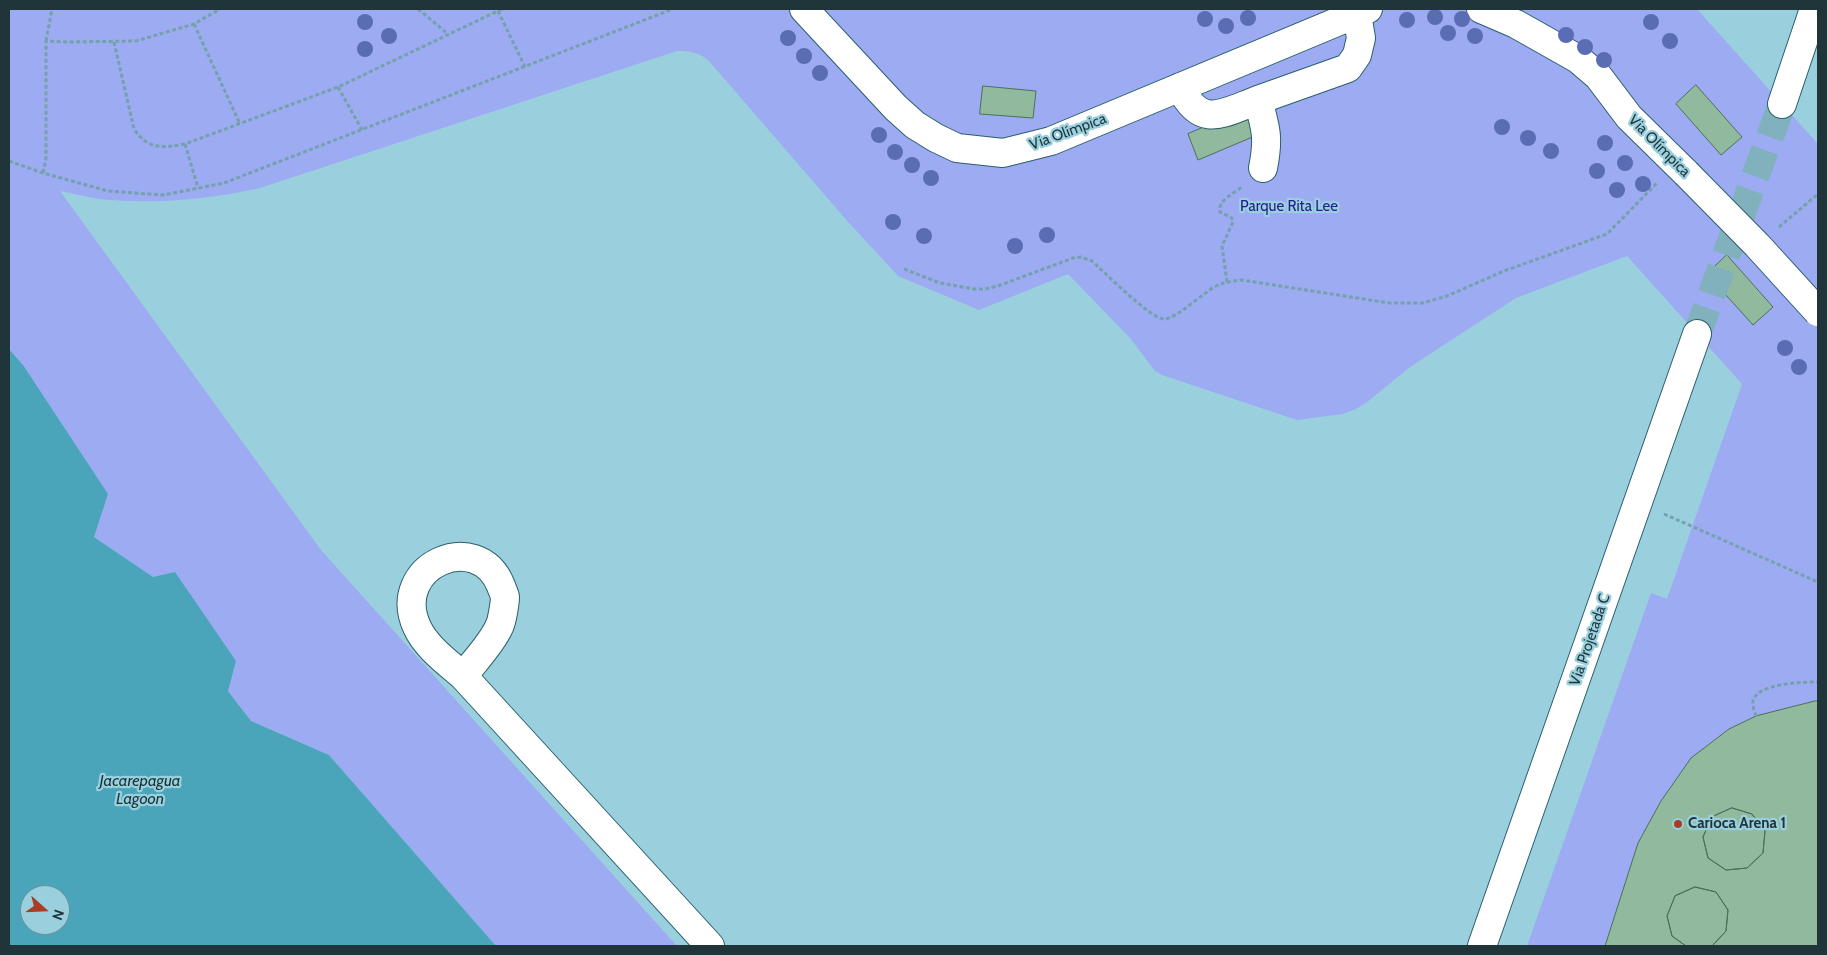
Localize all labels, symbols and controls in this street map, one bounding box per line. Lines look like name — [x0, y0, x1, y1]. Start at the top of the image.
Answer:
street label: Via Olímpica — [1027, 110, 1109, 154]
street label: Via Olímpica — [1624, 111, 1694, 181]
park label: Parque Rita Lee — [1240, 198, 1338, 216]
street label: Via Projetada C — [1566, 592, 1614, 688]
water label: Jacarepagua Lagoon — [100, 771, 180, 809]
place label: Carioca Arena 1 — [1688, 815, 1786, 833]
marker: Carioca Arena 1 — [1672, 818, 1684, 830]
north arrow — [20, 885, 70, 935]
text: N — [48, 907, 68, 923]

